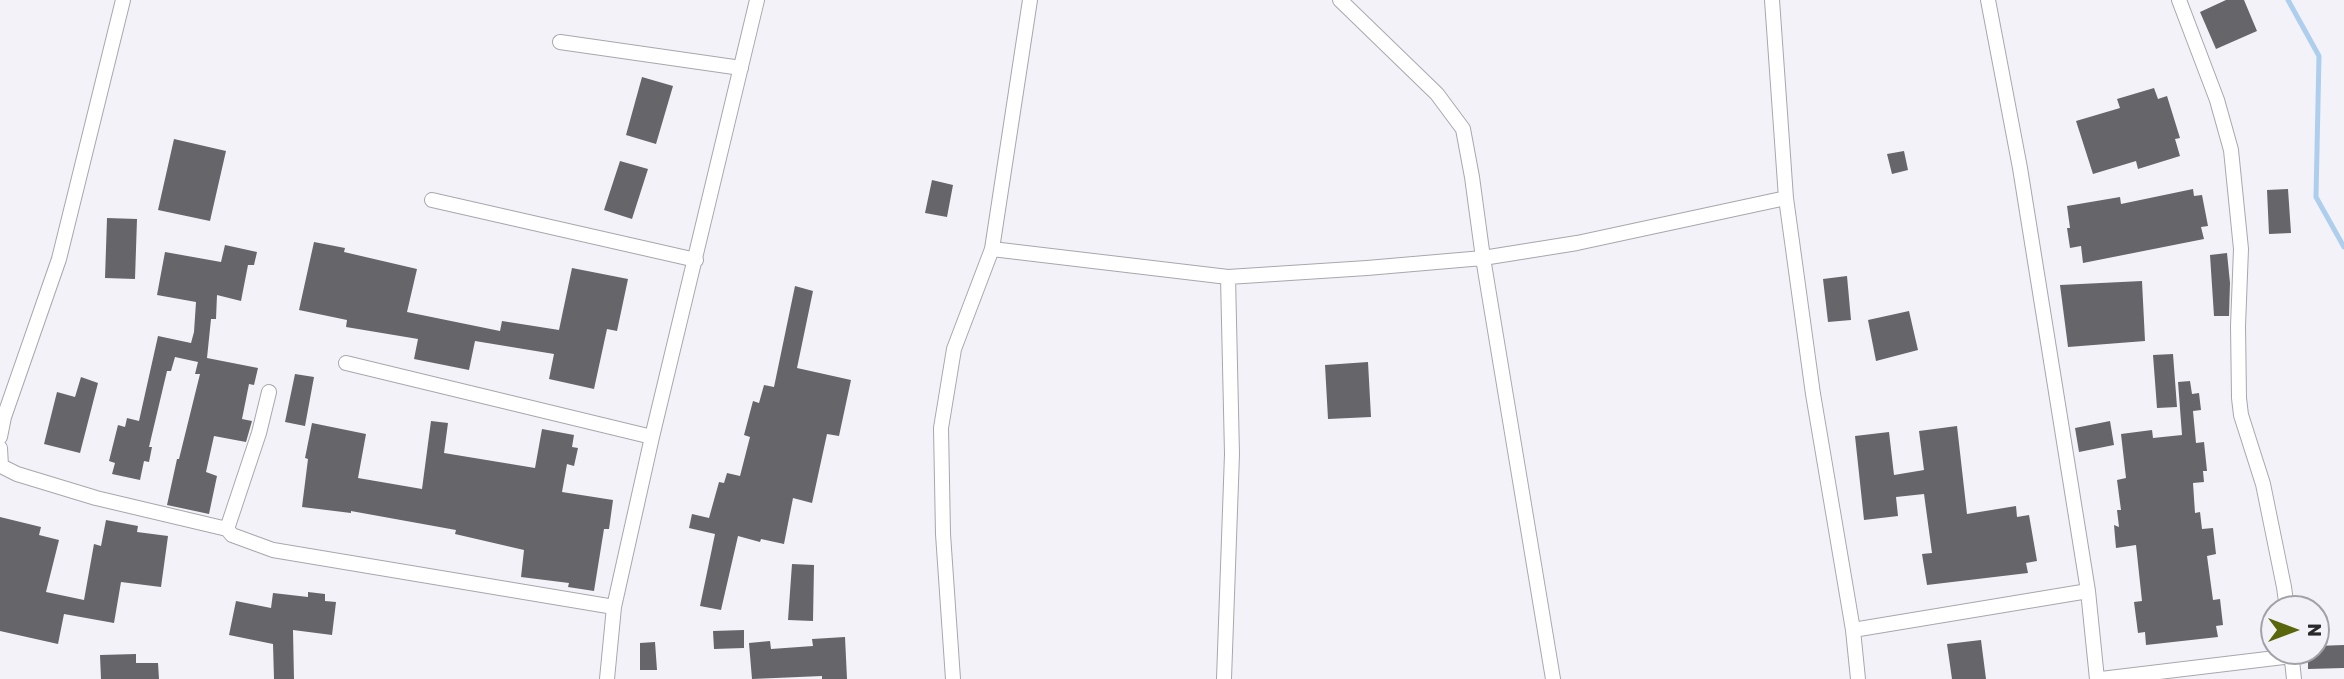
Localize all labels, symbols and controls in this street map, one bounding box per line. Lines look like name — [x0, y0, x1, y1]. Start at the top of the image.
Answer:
north arrow — [2260, 595, 2330, 665]
text: N — [2303, 623, 2326, 637]

